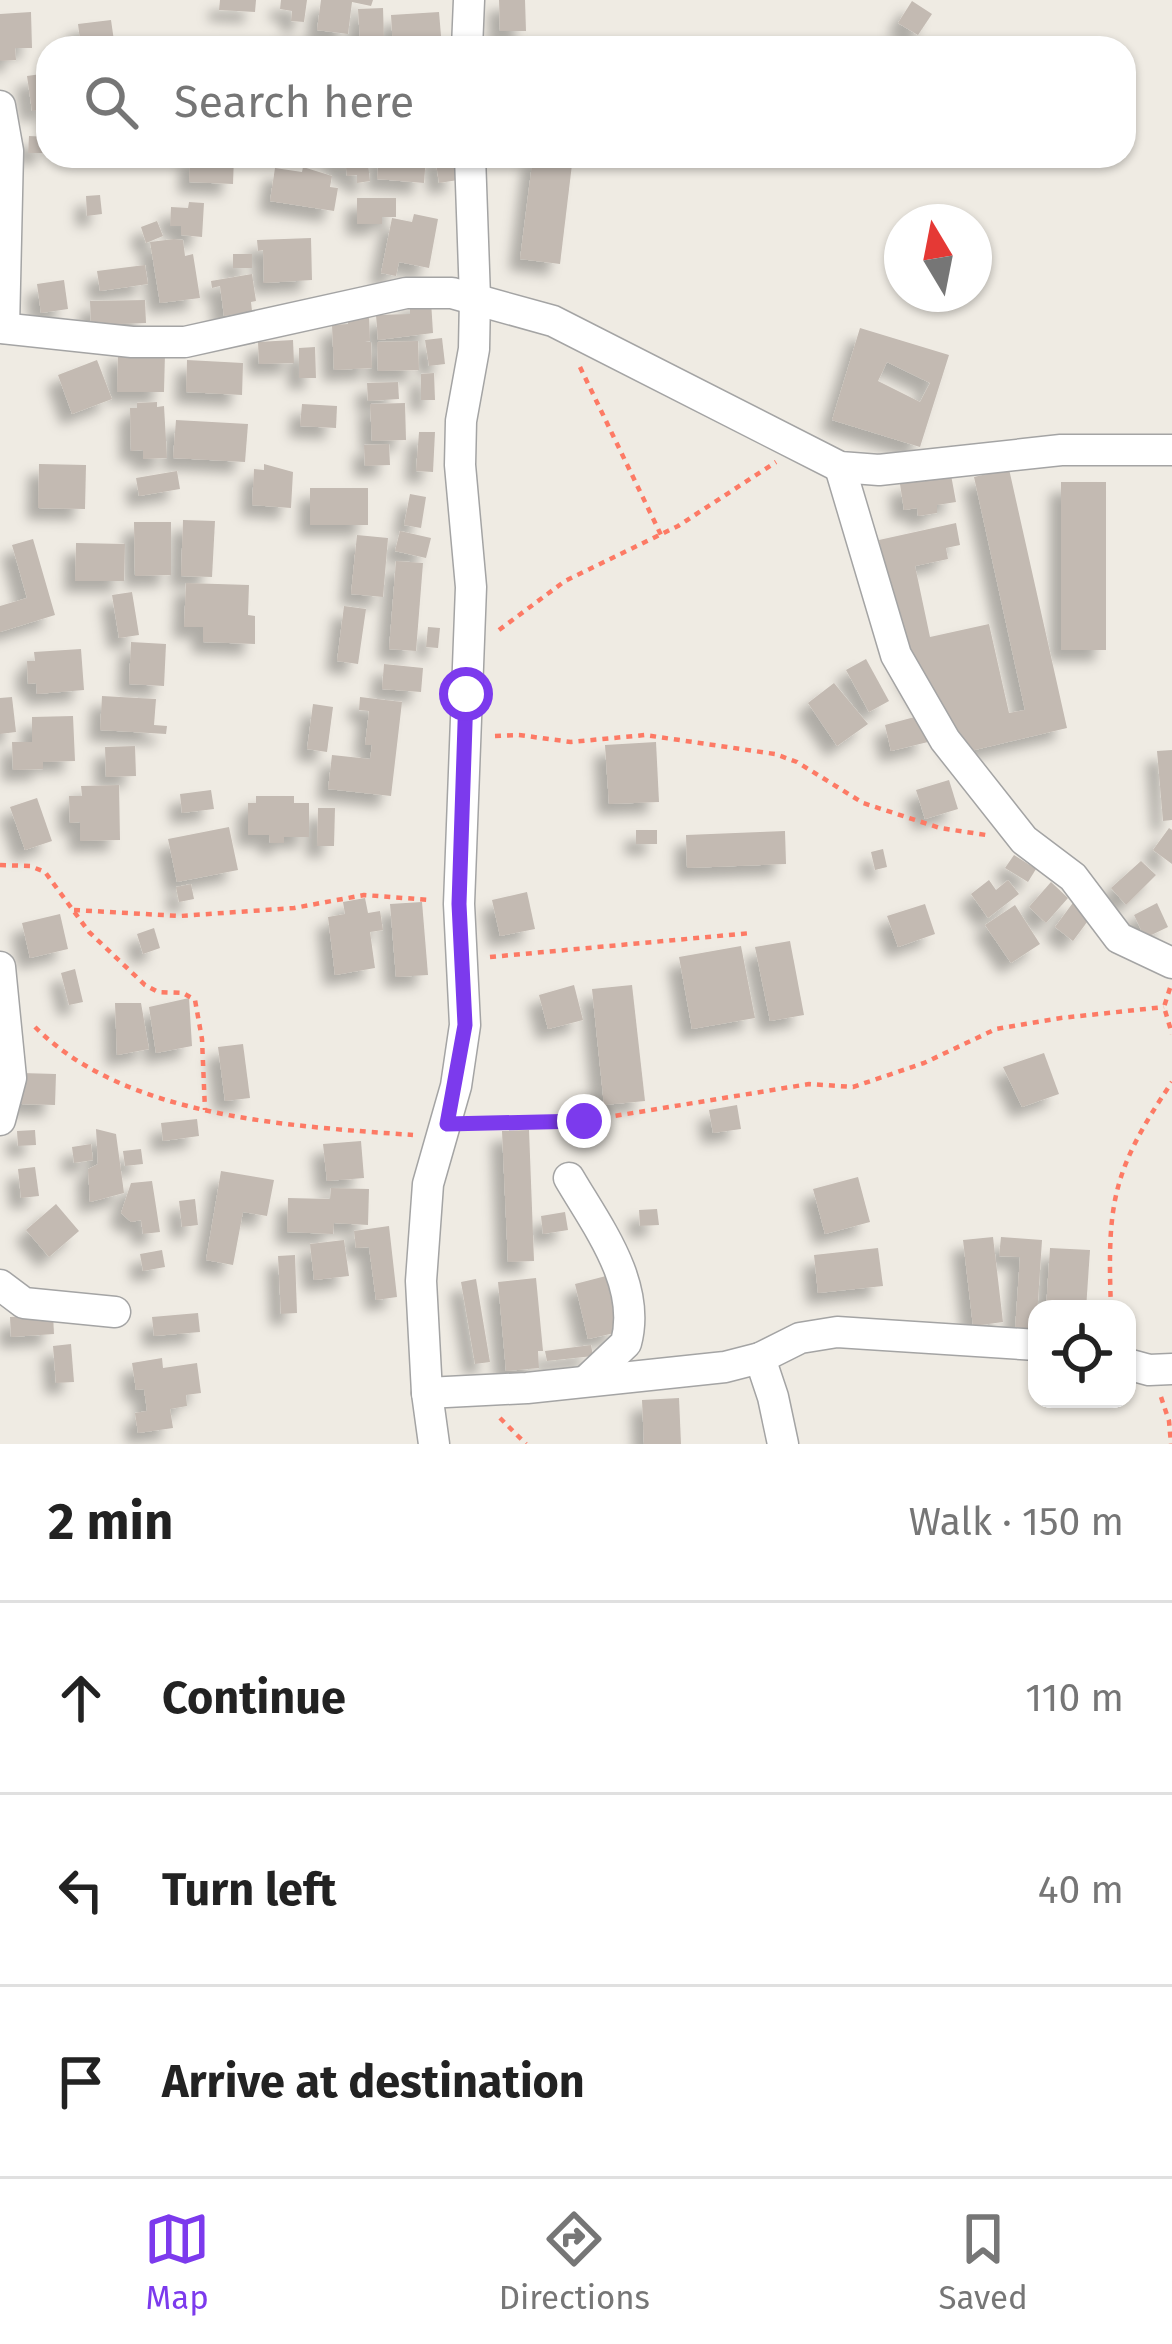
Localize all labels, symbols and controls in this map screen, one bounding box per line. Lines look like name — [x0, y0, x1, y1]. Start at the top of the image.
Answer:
search box — [36, 36, 1136, 168]
icon: search — [78, 69, 144, 135]
text: Search here — [174, 75, 414, 129]
north arrow — [884, 204, 992, 312]
route start — [439, 667, 493, 721]
route end — [557, 1094, 611, 1148]
map controls — [1028, 1300, 1136, 1408]
button: locate — [1028, 1300, 1136, 1408]
text: 2 min — [48, 1491, 173, 1553]
text: Walk · 150 m — [909, 1499, 1124, 1545]
icon: ahead — [48, 1665, 114, 1731]
text: Continue — [162, 1671, 346, 1725]
text: 110 m — [1025, 1675, 1124, 1721]
icon: left — [48, 1857, 114, 1923]
text: Turn left — [162, 1863, 336, 1917]
text: 40 m — [1038, 1867, 1124, 1913]
icon: arrive — [48, 2049, 114, 2115]
text: Arrive at destination — [162, 2055, 585, 2109]
tab: Map — [144, 2206, 210, 2318]
tab: Directions — [499, 2206, 650, 2318]
tab: Saved — [938, 2206, 1028, 2318]

